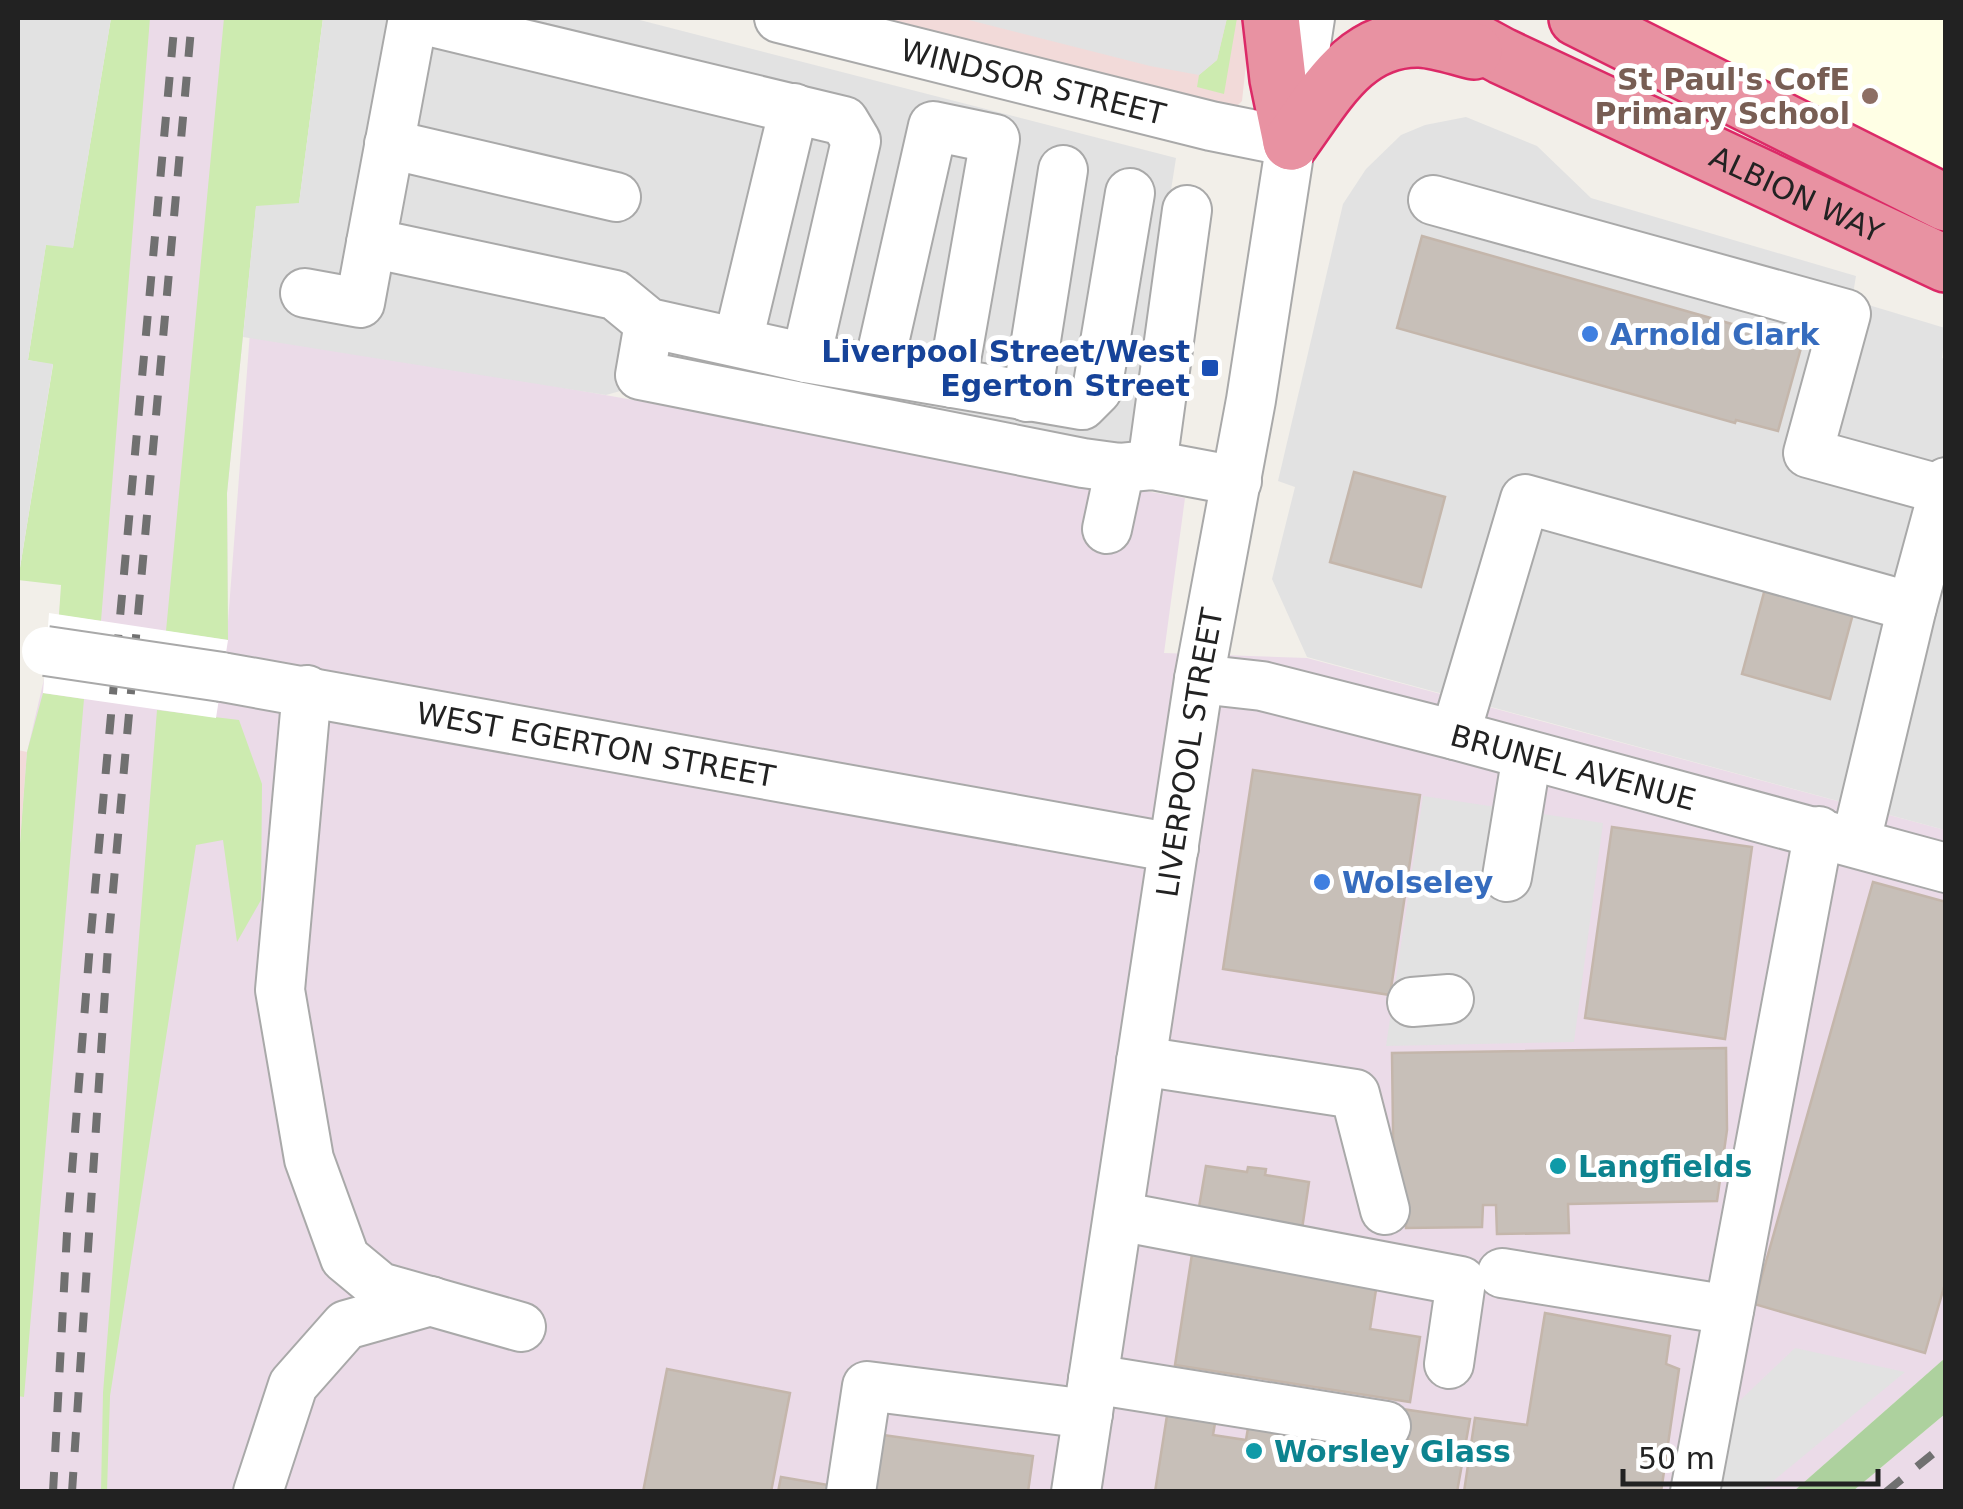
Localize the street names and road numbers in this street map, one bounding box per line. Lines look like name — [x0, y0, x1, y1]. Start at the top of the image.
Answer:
street label: WINDSOR STREET — [897, 32, 1170, 132]
street label: ALBION WAY — [1705, 139, 1889, 250]
street label: LIVERPOOL STREET — [1149, 605, 1229, 899]
street label: WEST EGERTON STREET — [414, 695, 779, 794]
street label: BRUNEL AVENUE — [1447, 717, 1700, 817]

